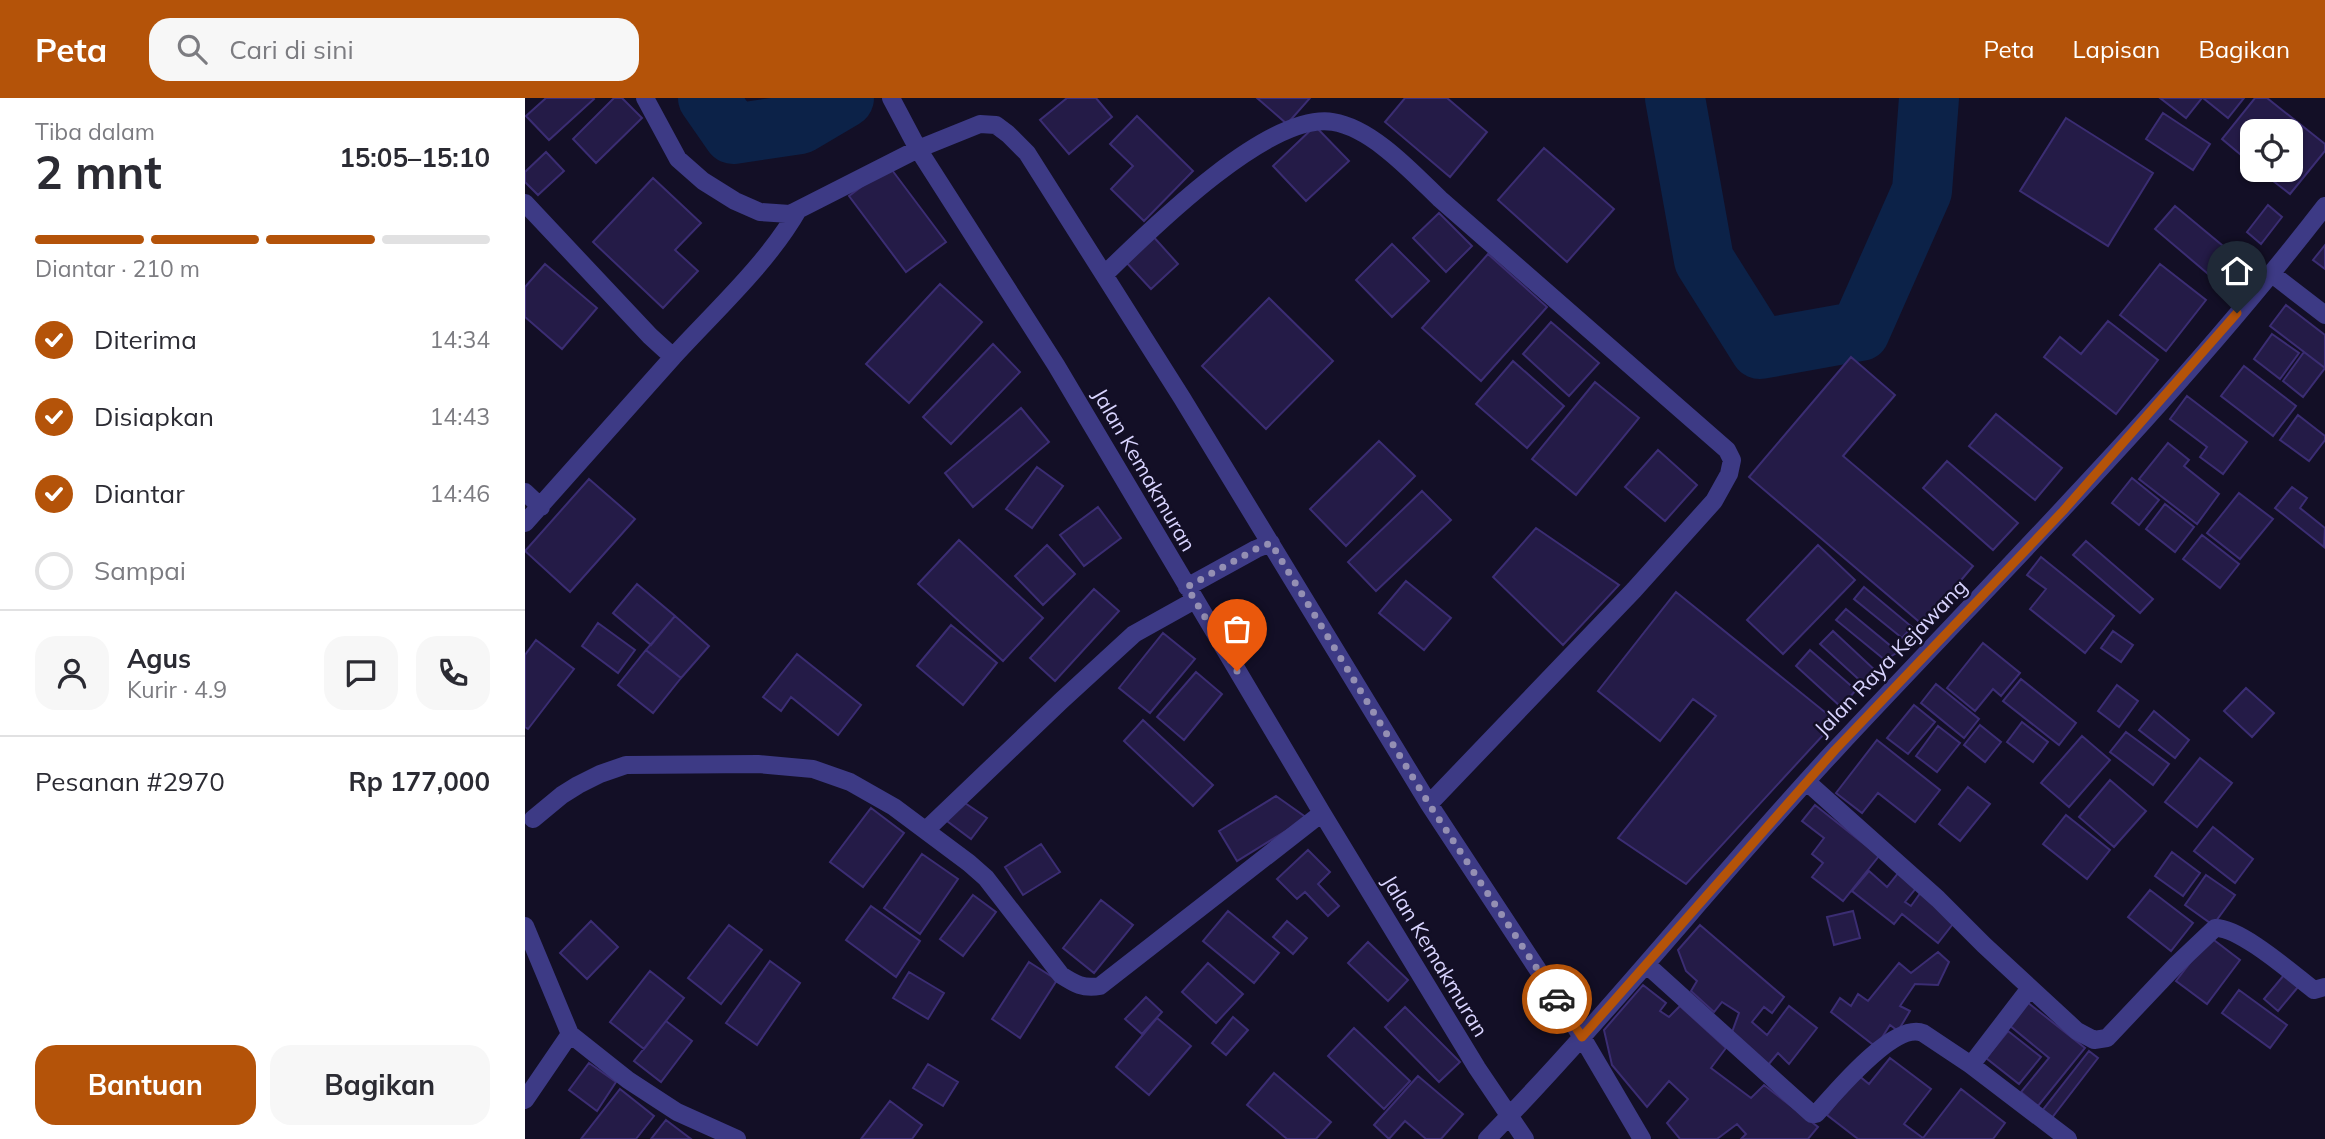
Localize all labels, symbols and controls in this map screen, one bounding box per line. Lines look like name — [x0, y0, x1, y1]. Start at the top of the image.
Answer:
search box — [149, 18, 639, 81]
text: Peta — [35, 29, 107, 70]
icon: search — [173, 30, 211, 68]
text: Cari di sini — [229, 33, 354, 66]
text: Peta — [1983, 34, 2034, 64]
text: Lapisan — [2072, 34, 2160, 64]
text: Bagikan — [2198, 34, 2290, 64]
text: Tiba dalam — [35, 117, 155, 146]
map controls — [2240, 119, 2303, 182]
button: locate — [2240, 119, 2303, 182]
text: 15:05–15:10 — [339, 141, 490, 174]
text: 2 mnt — [35, 143, 162, 201]
pin — [2207, 241, 2267, 313]
icon: home — [2218, 252, 2256, 290]
text: Diantar · 210 m — [35, 254, 200, 283]
icon: check — [35, 321, 73, 359]
text: Diterima — [94, 323, 197, 356]
text: 14:34 — [430, 325, 490, 354]
street label: Jalan Kemakmuran — [1088, 383, 1202, 556]
icon: check — [35, 398, 73, 436]
text: Disiapkan — [94, 400, 214, 433]
text: 14:43 — [430, 402, 490, 431]
icon: check — [35, 475, 73, 513]
text: Diantar — [94, 477, 185, 510]
text: 14:46 — [430, 479, 490, 508]
text: Sampai — [94, 554, 186, 587]
street label: Jalan Raya Kejawang — [1809, 573, 1972, 741]
pin — [1207, 599, 1267, 671]
icon: bag — [1218, 610, 1256, 648]
button: person — [35, 636, 109, 710]
button: chat — [324, 636, 398, 710]
button: phone — [416, 636, 490, 710]
text: Agus — [127, 642, 191, 675]
text: Kurir · 4.9 — [127, 675, 227, 704]
text: Pesanan #2970 — [35, 765, 225, 798]
text: Rp 177,000 — [348, 765, 490, 798]
street label: Jalan Kemakmuran — [1377, 870, 1494, 1041]
courier — [1522, 964, 1592, 1034]
icon: car — [1538, 980, 1576, 1018]
button: Bantuan — [35, 1045, 256, 1125]
button: Bagikan — [270, 1045, 490, 1125]

